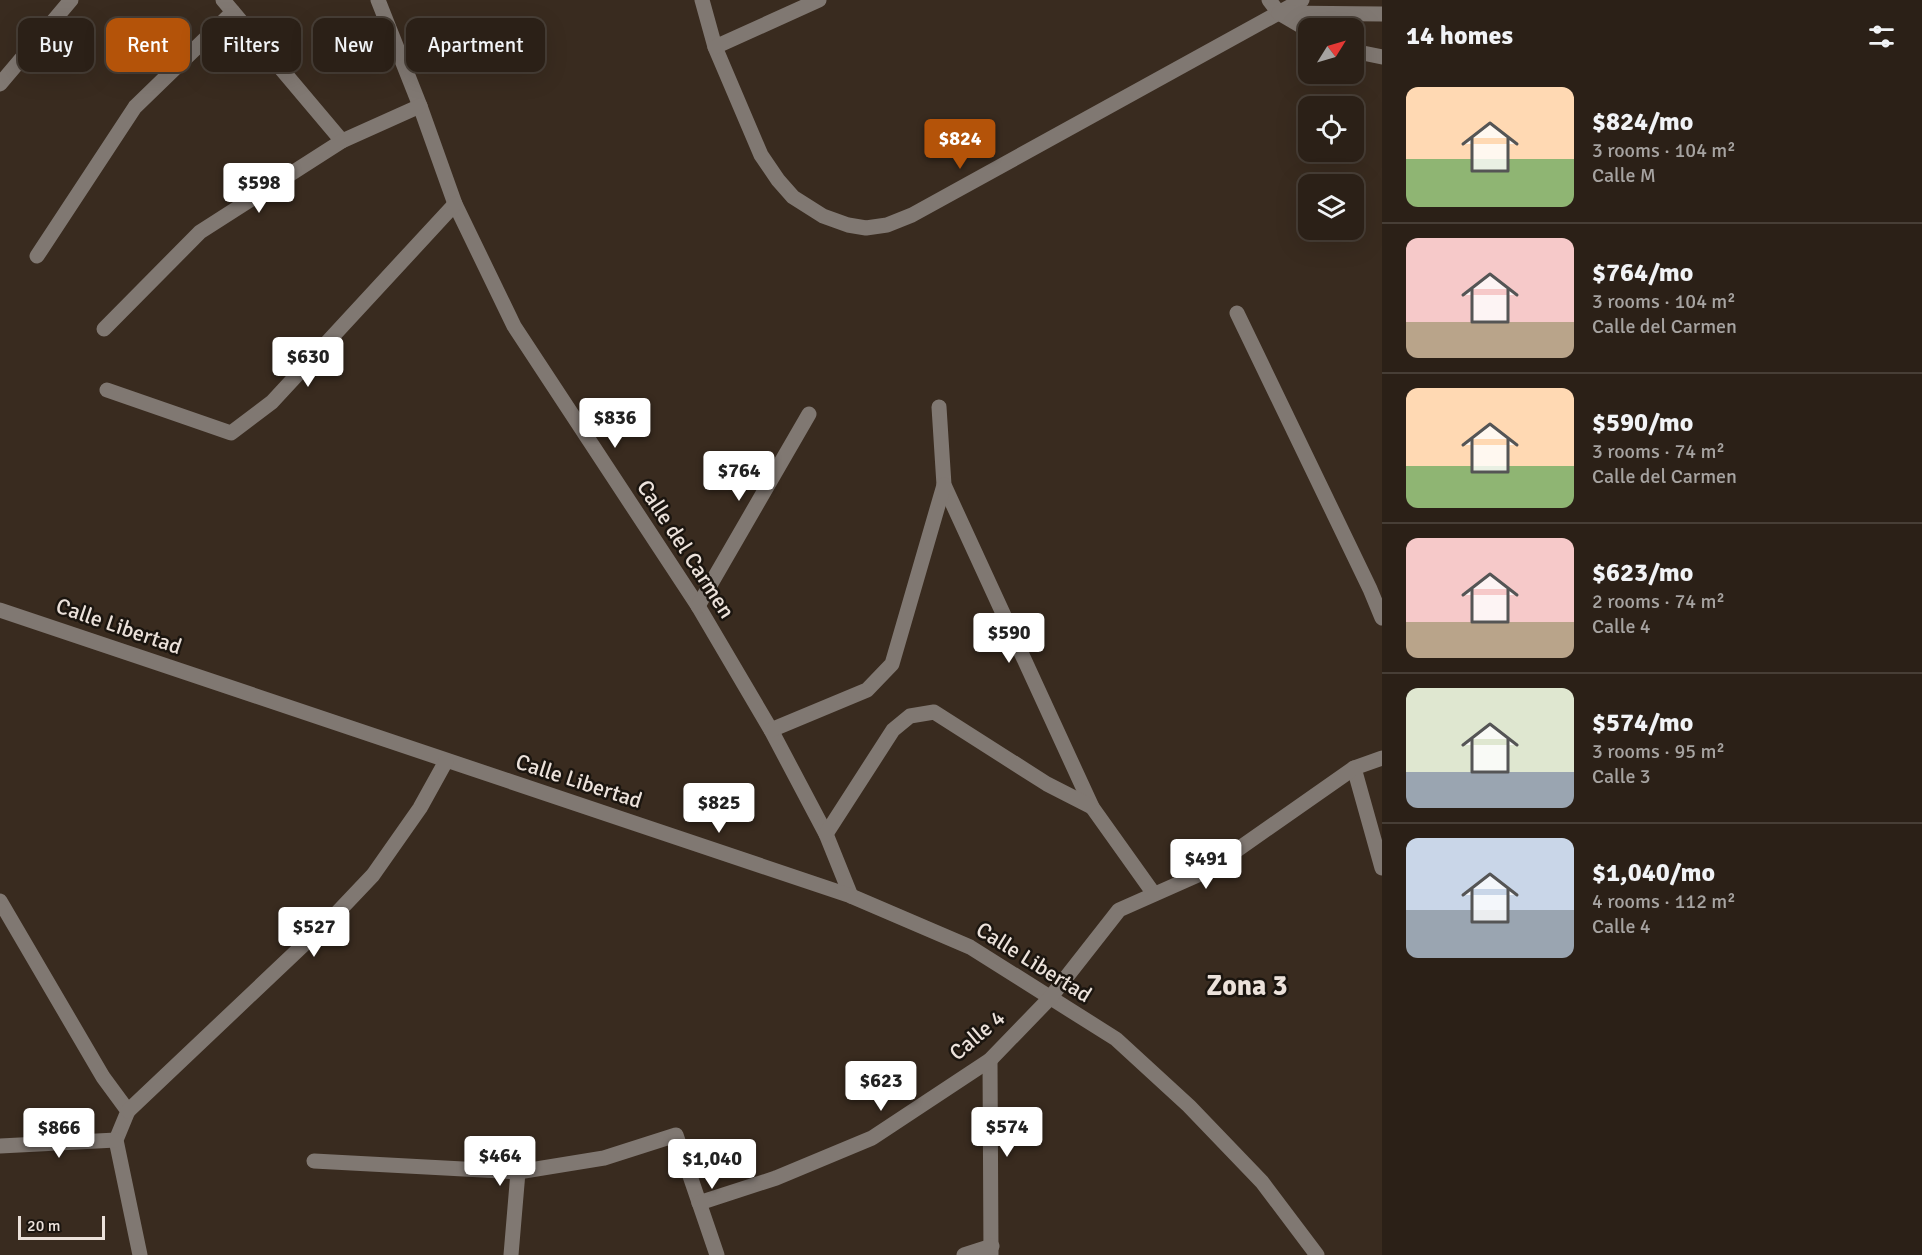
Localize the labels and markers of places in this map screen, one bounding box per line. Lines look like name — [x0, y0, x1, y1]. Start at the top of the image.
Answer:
pin: $824 — [924, 119, 996, 170]
pin: $598 — [223, 163, 295, 214]
pin: $630 — [272, 337, 344, 388]
pin: $836 — [579, 398, 651, 449]
pin: $764 — [703, 451, 775, 502]
pin: $590 — [973, 613, 1045, 664]
pin: $825 — [683, 783, 755, 834]
pin: $491 — [1170, 839, 1242, 890]
pin: $527 — [278, 907, 350, 958]
pin: $623 — [845, 1061, 917, 1112]
pin: $574 — [971, 1107, 1043, 1158]
pin: $866 — [23, 1108, 95, 1159]
pin: $464 — [464, 1136, 536, 1187]
pin: $1,040 — [663, 1139, 761, 1190]

